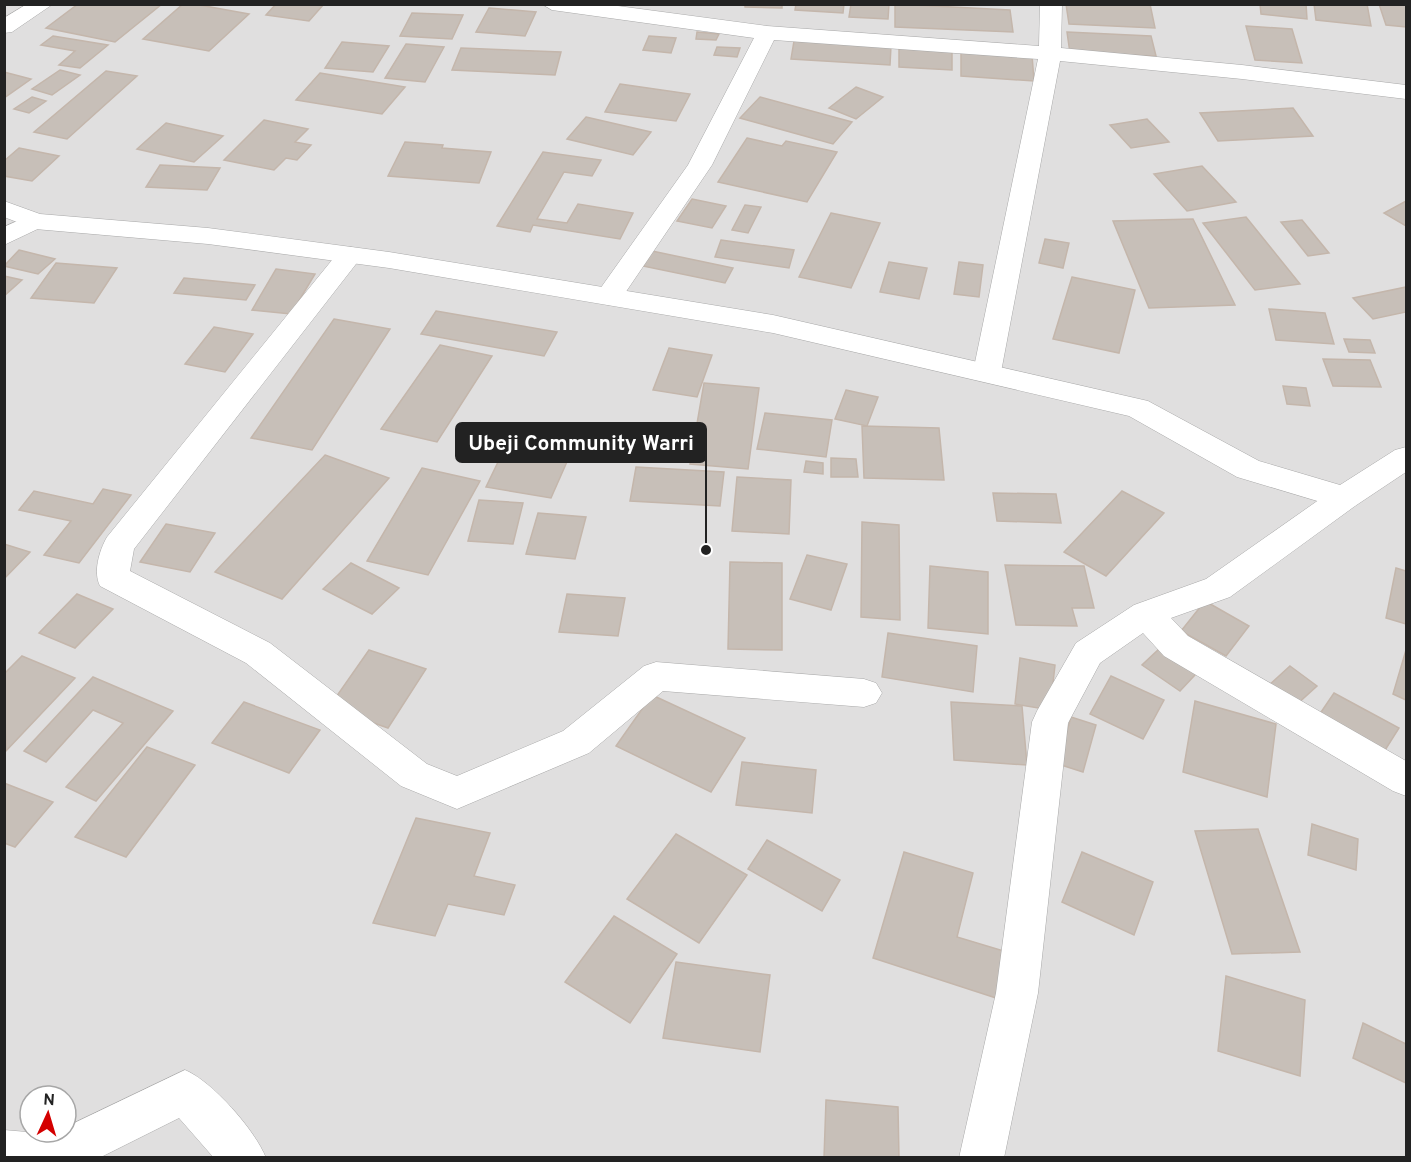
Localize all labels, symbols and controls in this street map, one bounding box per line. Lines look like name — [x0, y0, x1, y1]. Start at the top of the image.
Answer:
callout: Ubeji Community Warri — [456, 423, 706, 462]
text: Ubeji Community Warri — [468, 431, 694, 458]
north arrow — [18, 1084, 78, 1144]
text: N — [42, 1091, 55, 1111]

